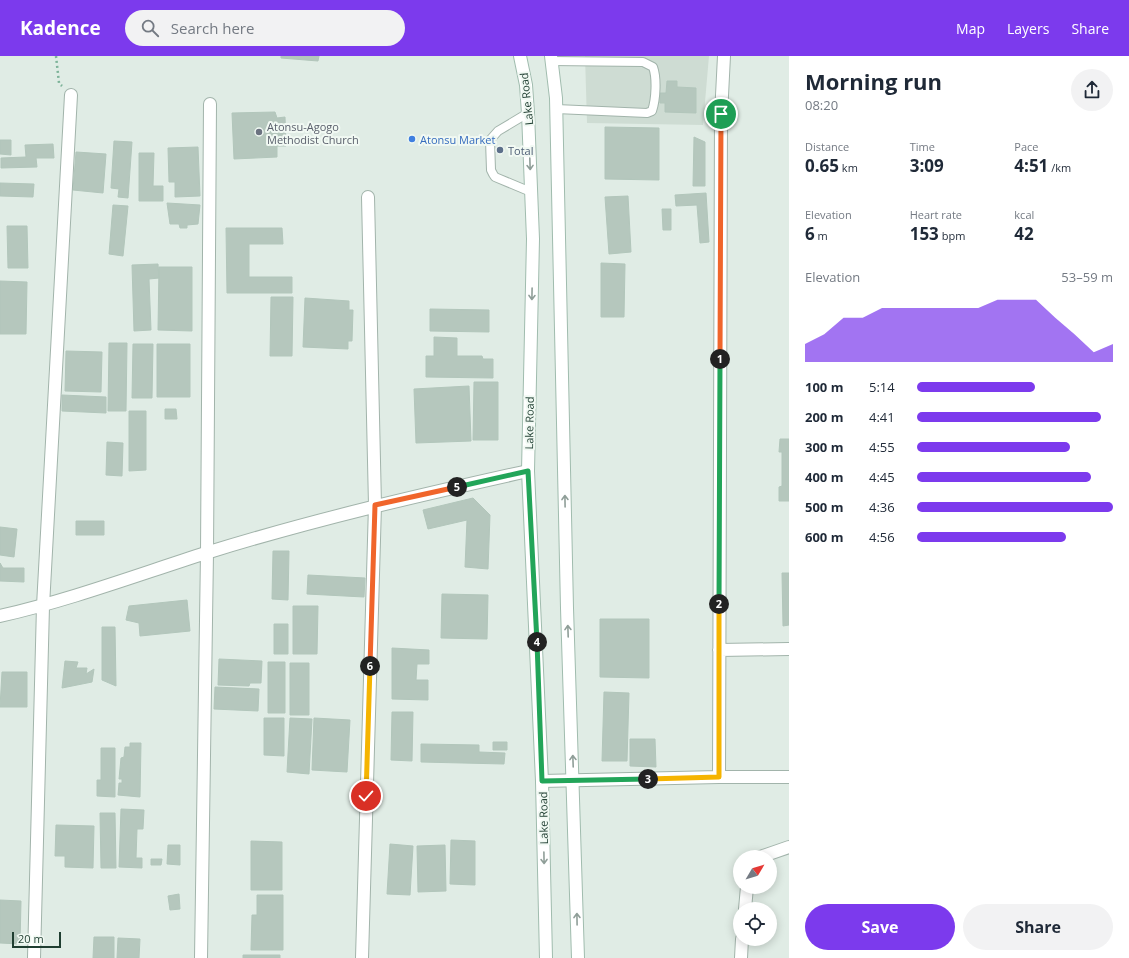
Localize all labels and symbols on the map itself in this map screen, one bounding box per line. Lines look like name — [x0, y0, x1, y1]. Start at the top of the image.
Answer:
street label: Lake Road — [516, 72, 536, 126]
pin — [704, 97, 738, 131]
place label: Atonsu-Agogo Methodist Church — [267, 119, 359, 147]
marker: Atonsu-Agogo Methodist Church — [254, 127, 264, 137]
place label: Atonsu Market — [420, 132, 496, 147]
marker: Atonsu Market — [407, 134, 417, 144]
place label: Total — [508, 143, 534, 158]
marker: Total — [495, 145, 505, 155]
one-way arrow — [526, 157, 534, 170]
one-way arrow — [528, 287, 536, 300]
pin: 1 — [710, 349, 730, 369]
street label: Lake Road — [521, 396, 537, 450]
pin: 5 — [447, 477, 467, 497]
one-way arrow — [561, 495, 569, 508]
pin: 2 — [709, 594, 729, 614]
one-way arrow — [564, 625, 571, 638]
pin: 4 — [527, 632, 547, 652]
pin: 6 — [360, 656, 380, 676]
one-way arrow — [569, 755, 576, 768]
pin: 3 — [638, 769, 658, 789]
pin — [349, 779, 383, 813]
street label: Lake Road — [535, 791, 551, 845]
north arrow — [733, 850, 777, 894]
one-way arrow — [540, 851, 547, 864]
one-way arrow — [573, 913, 581, 926]
scale bar — [12, 930, 61, 949]

